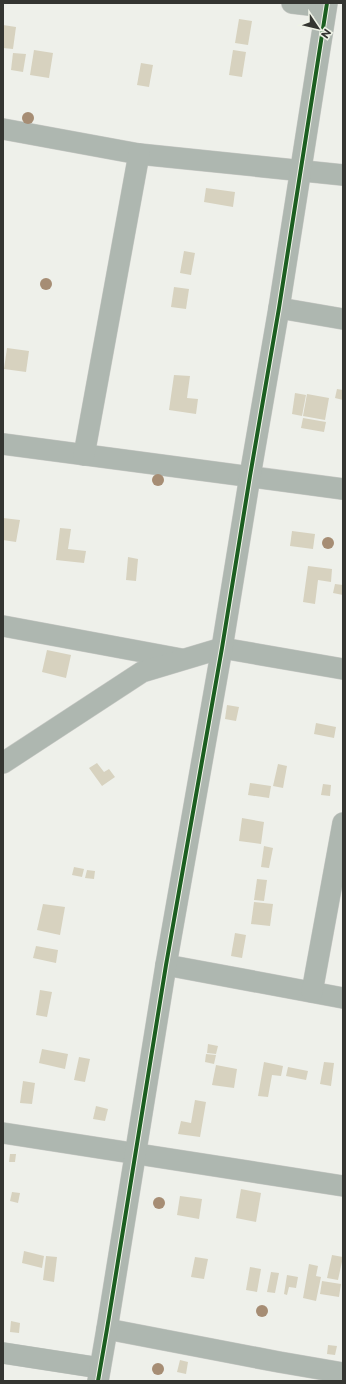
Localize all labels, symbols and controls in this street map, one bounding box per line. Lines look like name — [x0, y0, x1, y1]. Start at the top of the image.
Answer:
north arrow — [298, 8, 338, 48]
text: N — [318, 26, 334, 41]

